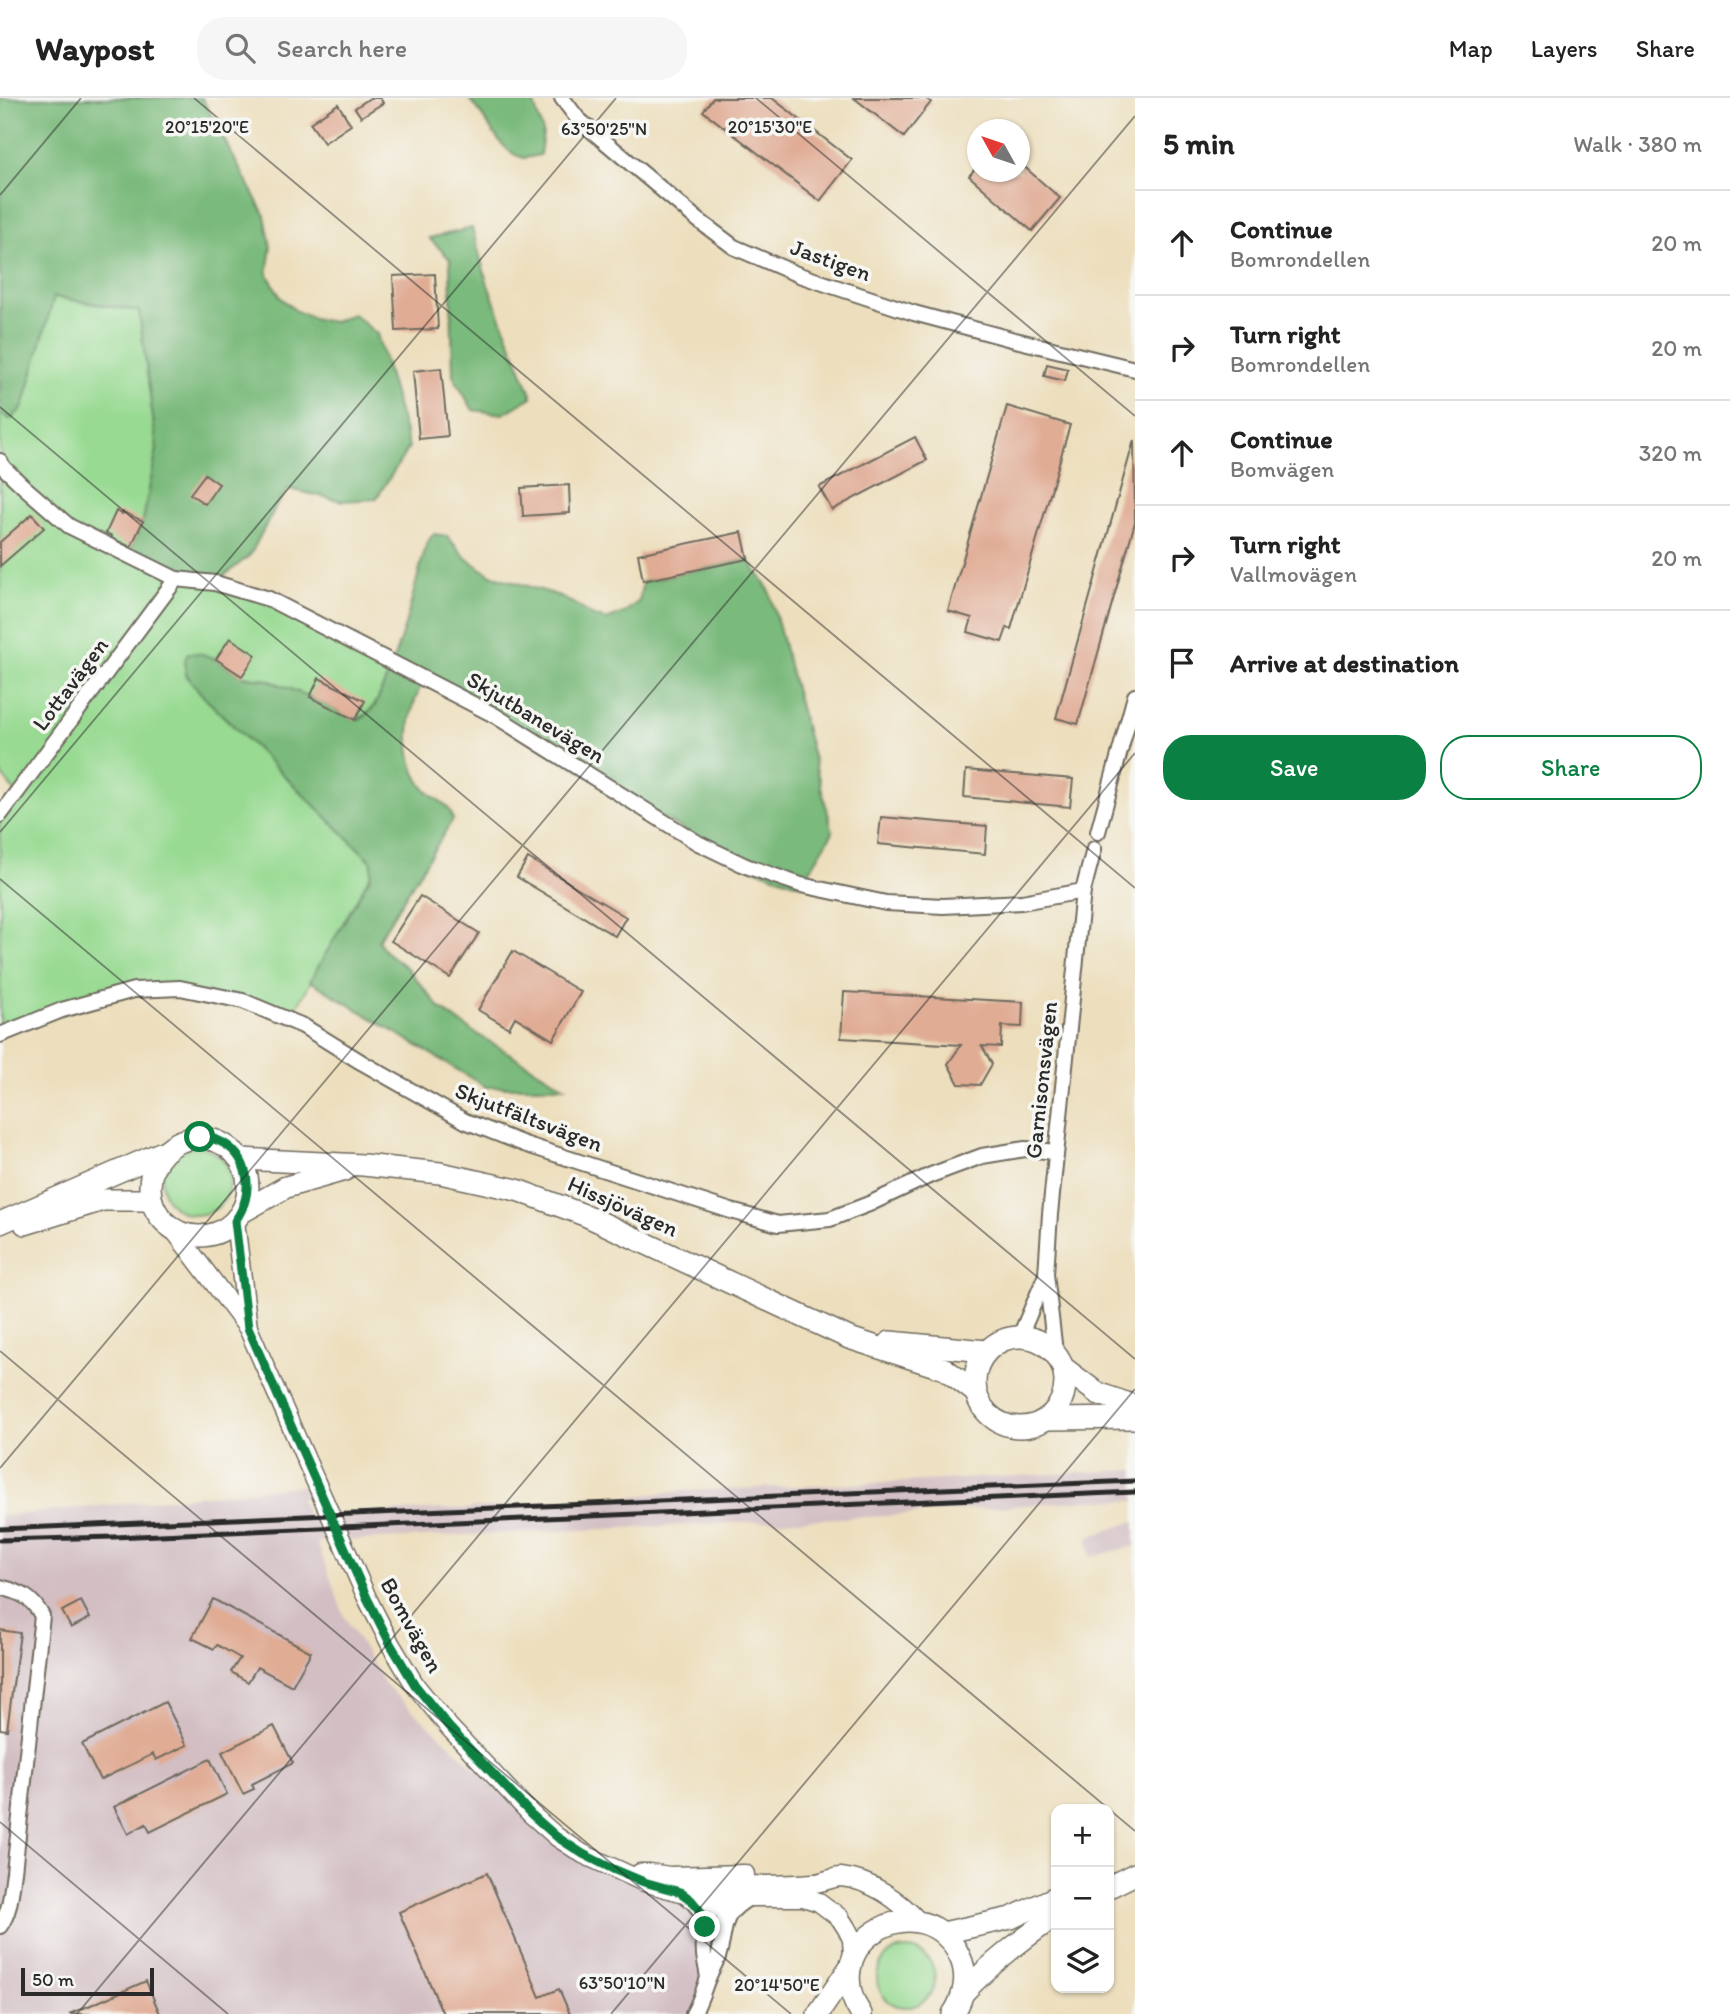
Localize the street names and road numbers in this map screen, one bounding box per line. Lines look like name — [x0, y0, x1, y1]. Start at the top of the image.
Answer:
street label: Jastigen — [787, 233, 875, 287]
street label: Lottavägen — [26, 632, 114, 736]
street label: Skjutbanevägen — [462, 665, 610, 769]
street label: Garnisonsvägen — [1019, 1000, 1063, 1160]
street label: Skjutfältsvägen — [451, 1076, 607, 1158]
street label: Hissjövägen — [563, 1169, 683, 1243]
street label: Bomvägen — [374, 1573, 450, 1677]

